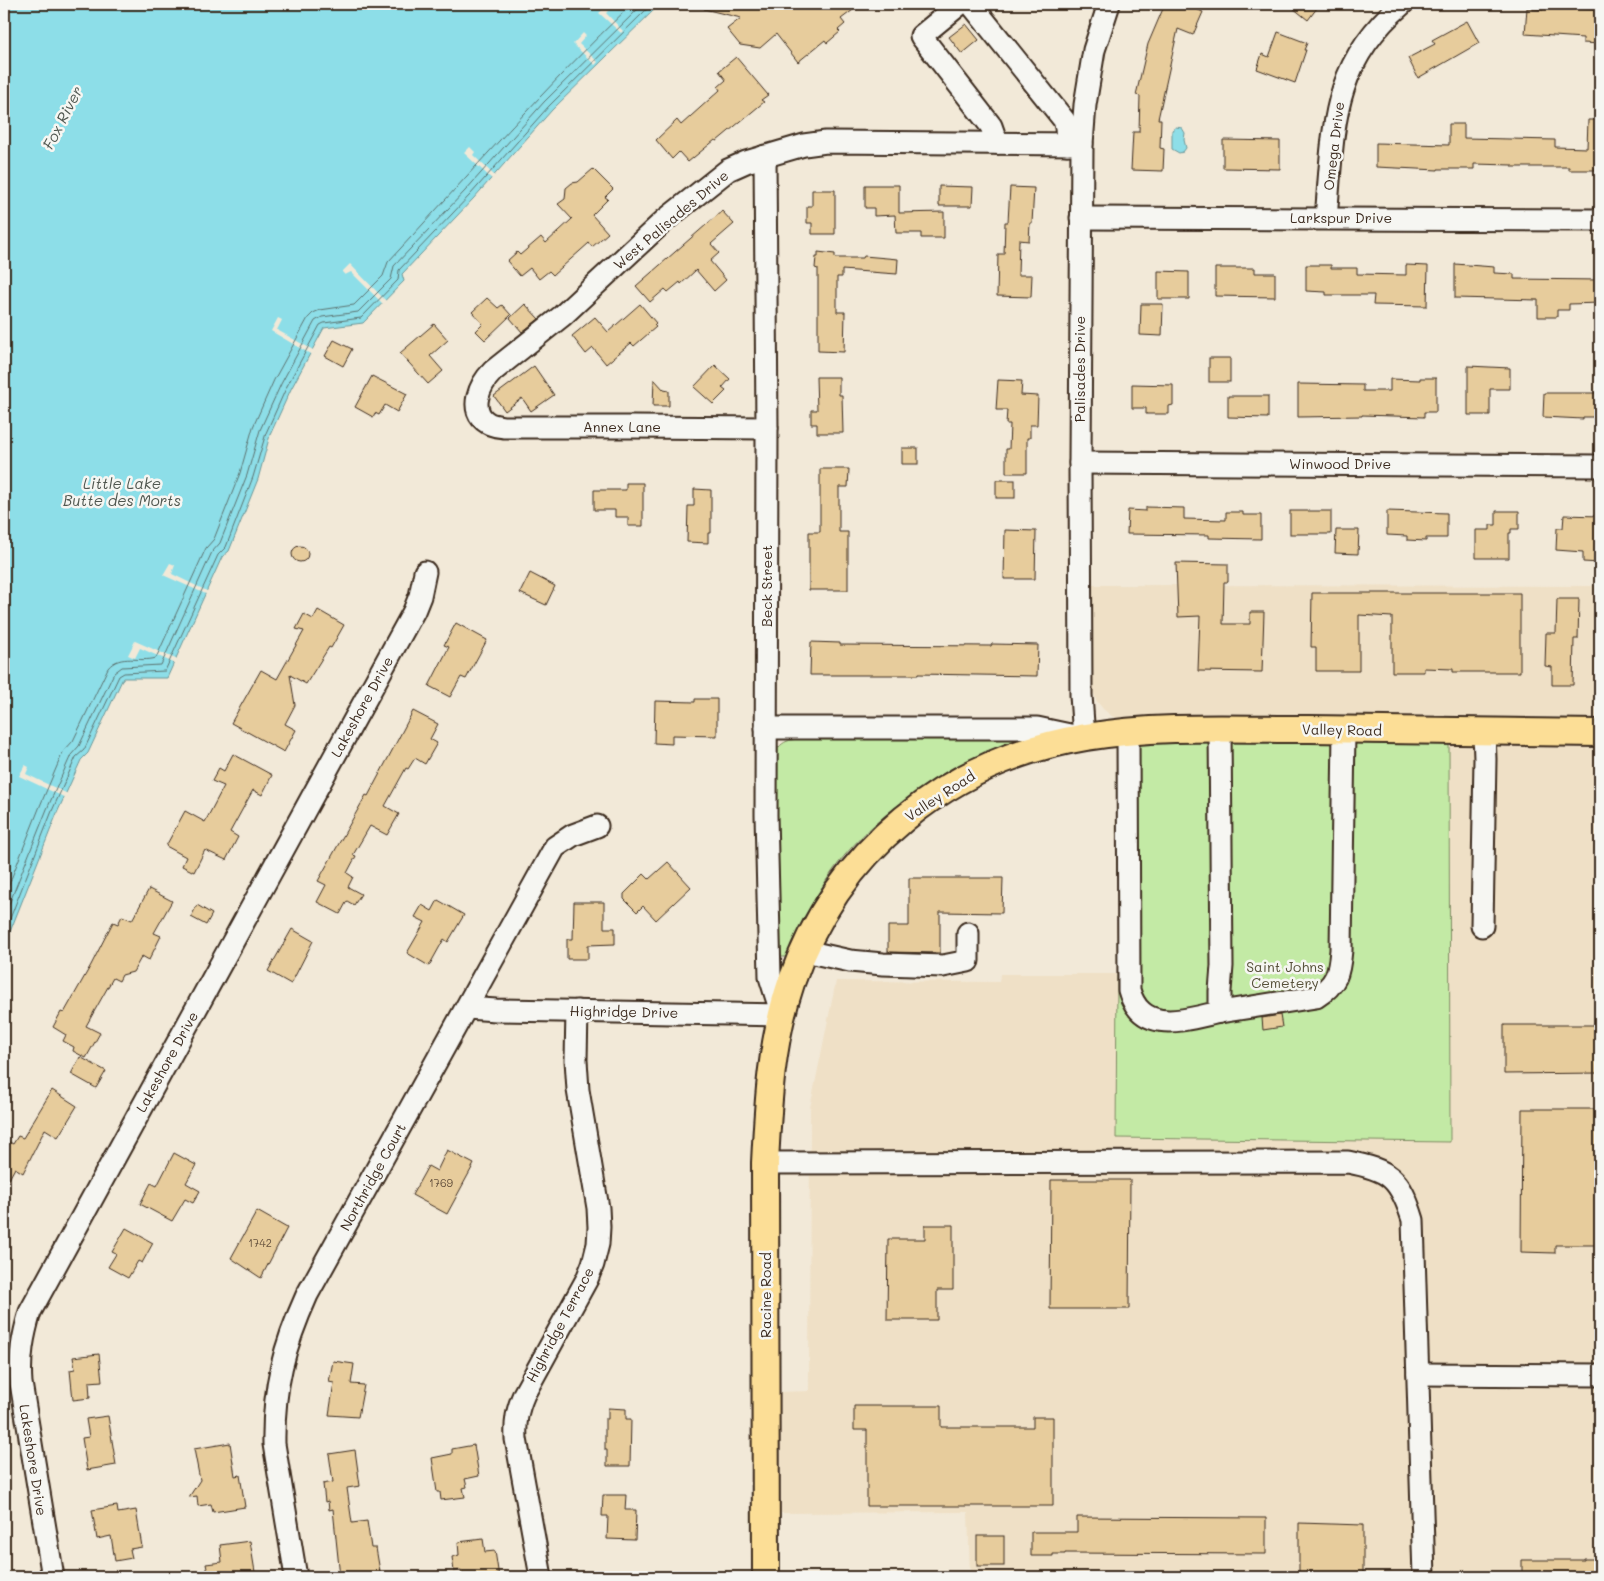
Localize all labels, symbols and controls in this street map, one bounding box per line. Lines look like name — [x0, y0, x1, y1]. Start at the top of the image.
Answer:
water label: Fox River — [38, 82, 87, 153]
street label: Omega Drive — [1319, 100, 1348, 191]
street label: West Palisades Drive — [609, 166, 732, 273]
street label: Larkspur Drive — [1290, 208, 1392, 227]
street label: Palisades Drive — [1070, 316, 1089, 422]
street label: Annex Lane — [583, 417, 661, 436]
street label: Winwood Drive — [1289, 454, 1391, 473]
water label: Little Lake Butte des Morts — [63, 473, 181, 510]
street label: Beck Street — [757, 545, 776, 627]
street label: Lakeshore Drive — [326, 653, 397, 761]
street label: Valley Road — [1302, 719, 1382, 740]
street label: Valley Road — [901, 766, 979, 825]
park label: Saint Johns Cemetery — [1246, 957, 1324, 992]
street label: Highridge Drive — [569, 1001, 679, 1022]
street label: Lakeshore Drive — [131, 1008, 202, 1116]
street label: Northridge Court — [335, 1120, 410, 1234]
house number: 1769 — [429, 1175, 454, 1190]
house number: 1742 — [248, 1235, 272, 1250]
street label: Racine Road — [756, 1252, 775, 1338]
street label: Highridge Terrace — [521, 1264, 598, 1386]
street label: Lakeshore Drive — [15, 1403, 52, 1517]

